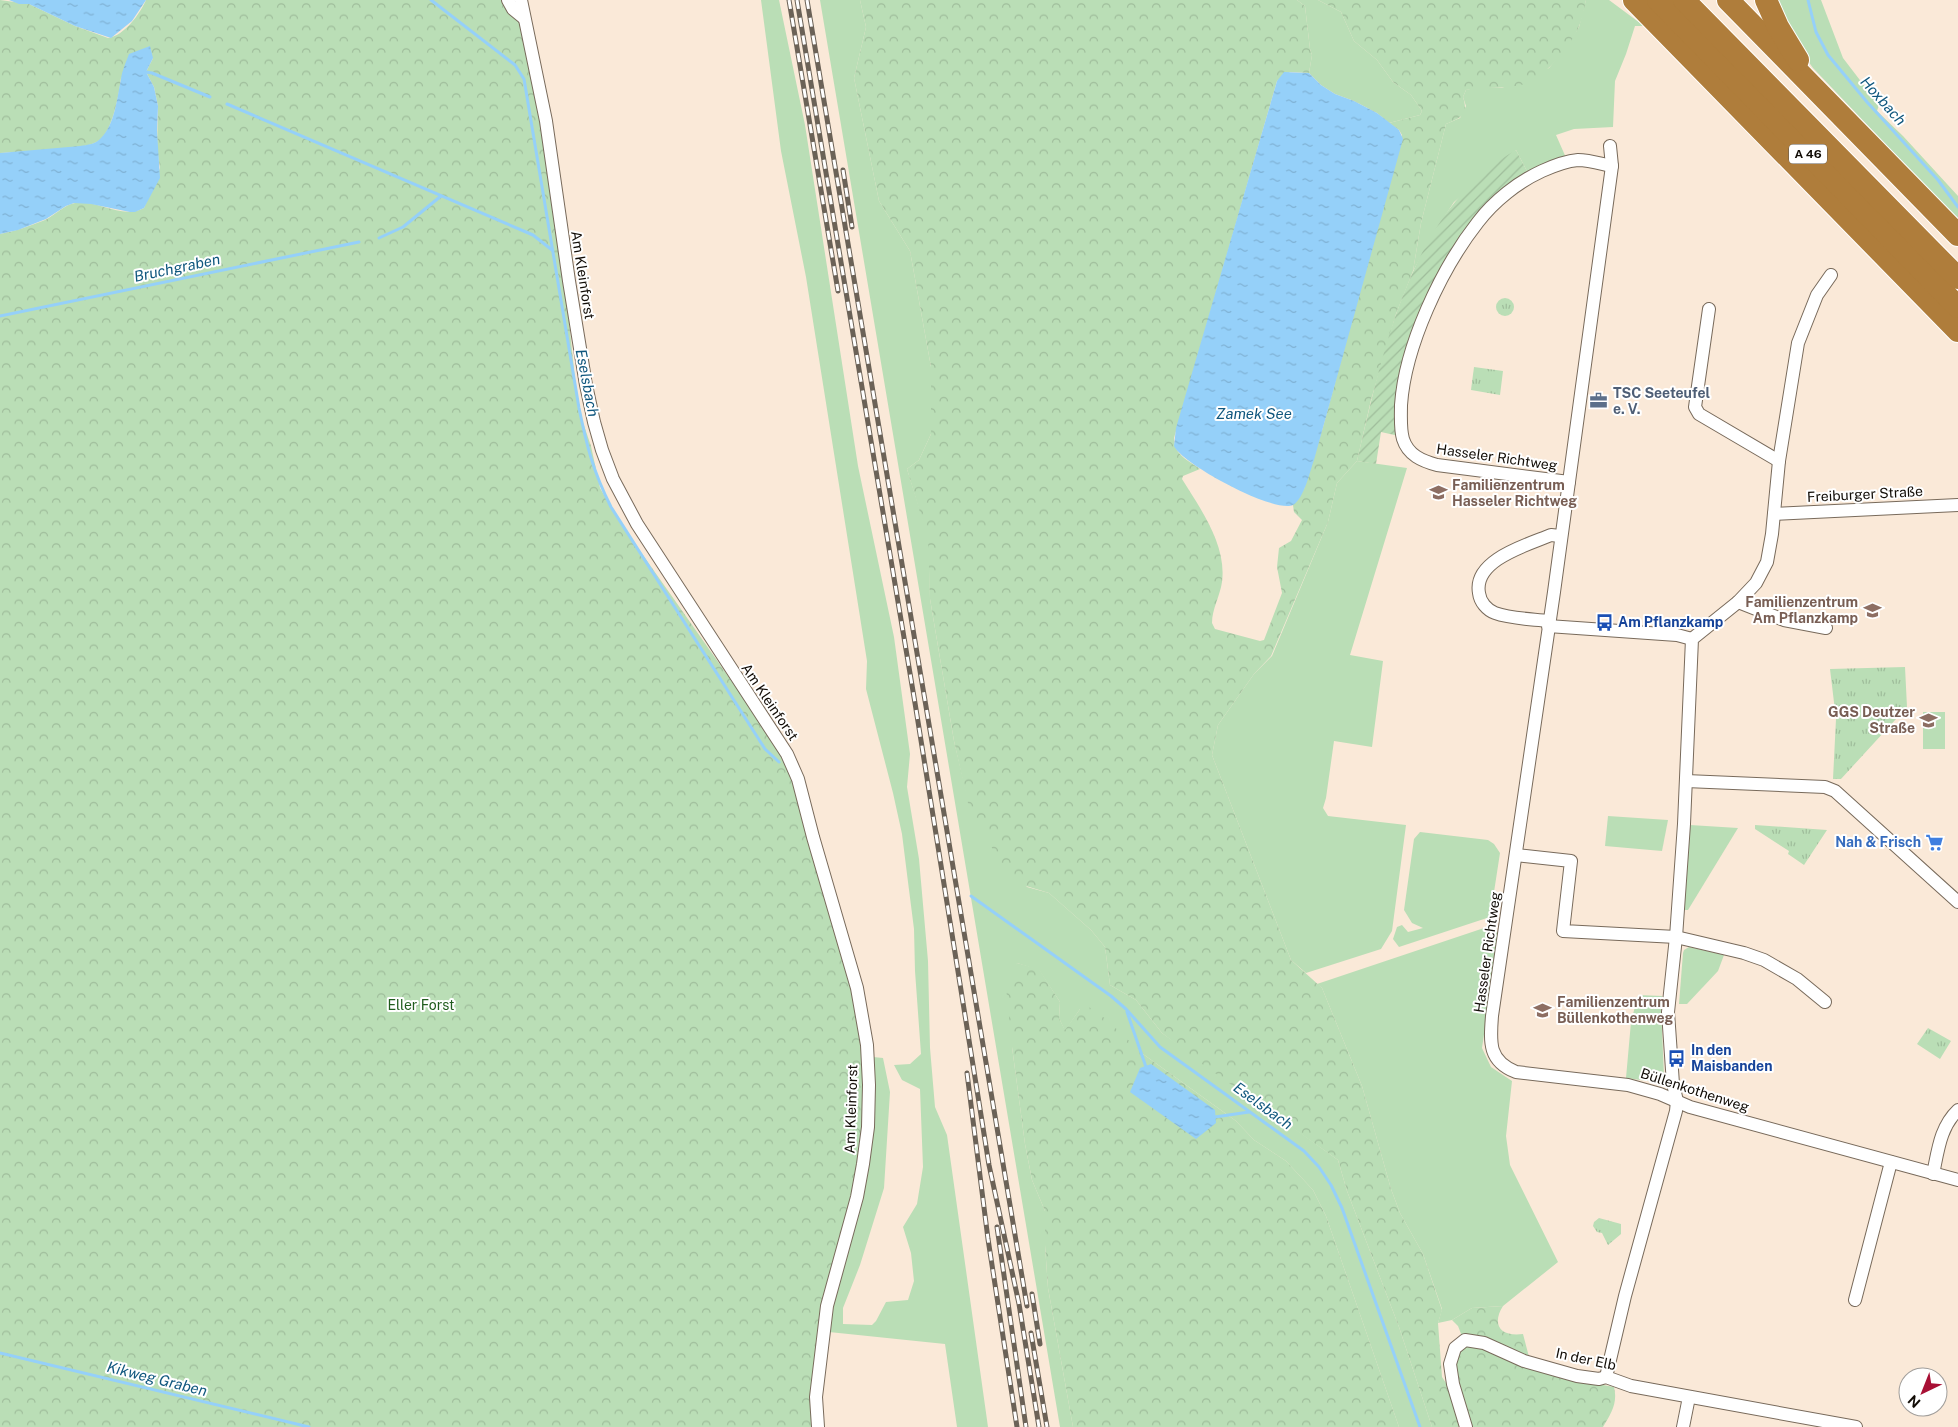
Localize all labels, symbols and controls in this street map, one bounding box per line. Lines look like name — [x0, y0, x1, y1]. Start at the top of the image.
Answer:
water label: Hoxbach — [1857, 73, 1910, 128]
road number: A 46 — [1789, 144, 1827, 164]
street label: Am Kleinforst — [568, 230, 598, 320]
water label: Bruchgraben — [132, 250, 221, 285]
water label: Eselsbach — [573, 348, 602, 418]
place label: TSC Seeteufel e. V. — [1613, 385, 1710, 417]
office icon: TSC Seeteufel e. V. — [1589, 391, 1609, 411]
water label: Zamek See — [1216, 405, 1292, 422]
street label: Hasseler Richtweg — [1435, 441, 1559, 473]
place label: Familienzentrum Hasseler Richtweg — [1452, 477, 1577, 509]
school or university icon: Familienzentrum Hasseler Richtweg — [1428, 483, 1448, 503]
street label: Freiburger Straße — [1807, 483, 1923, 505]
place label: Familienzentrum Am Pflanzkamp — [1745, 594, 1858, 626]
school or university icon: Familienzentrum Am Pflanzkamp — [1862, 600, 1882, 620]
bus stop icon: Am Pflanzkamp — [1594, 612, 1614, 632]
place label: Am Pflanzkamp — [1618, 614, 1723, 630]
street label: Am Kleinforst — [738, 660, 802, 744]
place label: GGS Deutzer Straße — [1828, 704, 1915, 736]
school or university icon: GGS Deutzer Straße — [1919, 710, 1939, 730]
supermarket icon: Nah & Frisch — [1925, 832, 1945, 852]
place label: Nah & Frisch — [1835, 834, 1921, 850]
street label: Hasseler Richtweg — [1471, 890, 1503, 1014]
place label: Familienzentrum Büllenkothenweg — [1557, 994, 1674, 1026]
park label: Eller Forst — [387, 997, 455, 1013]
school or university icon: Familienzentrum Büllenkothenweg — [1533, 1000, 1553, 1020]
place label: In den Maisbanden — [1691, 1042, 1772, 1074]
bus stop icon: In den Maisbanden — [1667, 1048, 1687, 1068]
street label: Am Kleinforst — [841, 1064, 861, 1154]
street label: Büllenkothenweg — [1639, 1065, 1752, 1115]
water label: Eselsbach — [1231, 1079, 1296, 1133]
street label: In der Elb — [1554, 1345, 1618, 1373]
water label: Kikweg Graben — [105, 1358, 209, 1399]
north arrow — [1898, 1367, 1948, 1417]
text: N — [1905, 1392, 1924, 1411]

